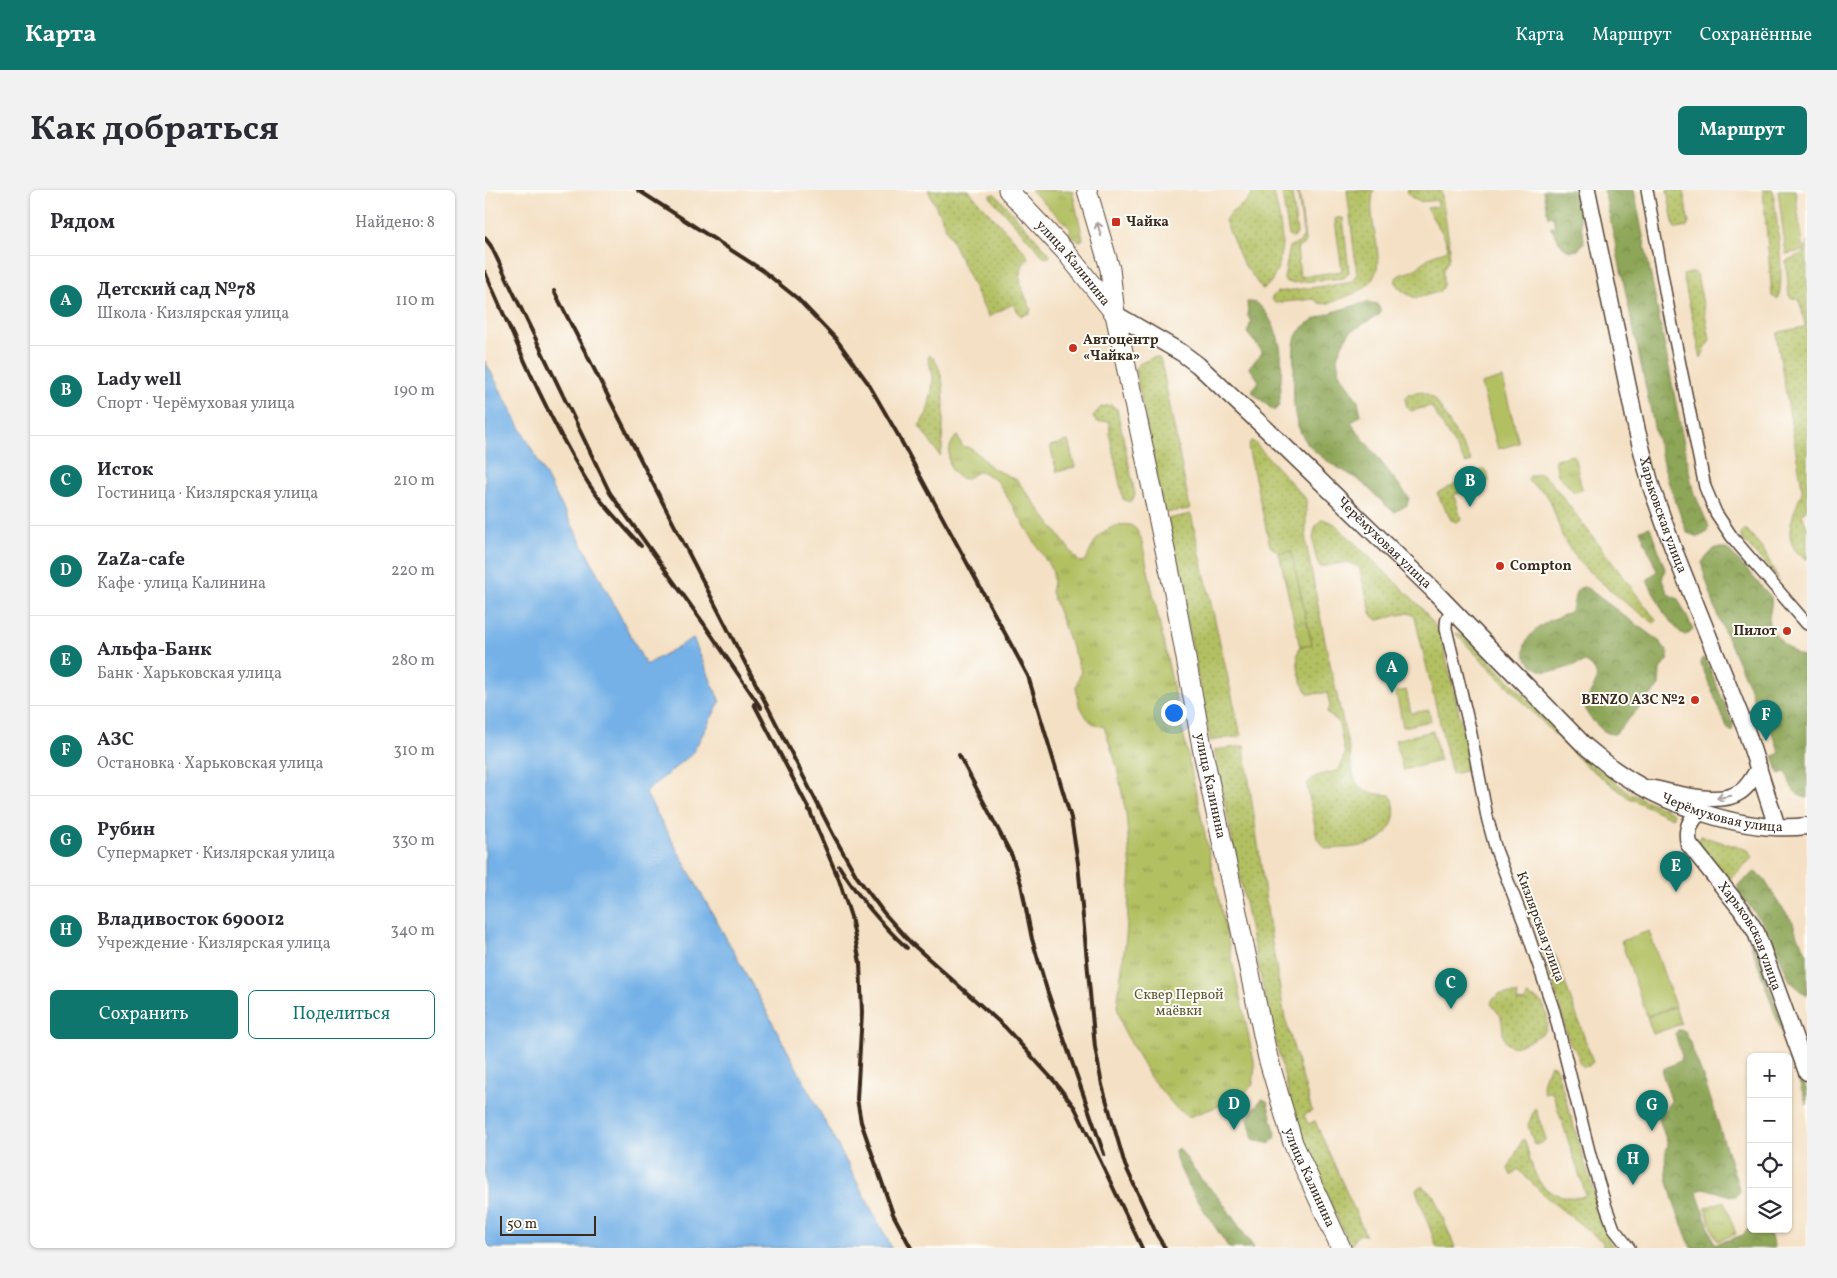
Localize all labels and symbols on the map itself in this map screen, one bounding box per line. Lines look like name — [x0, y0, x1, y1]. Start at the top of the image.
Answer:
place label: Чайка — [1126, 213, 1169, 232]
street label: улица Калинина — [1031, 216, 1115, 310]
marker: Чайка — [1110, 216, 1122, 228]
one-way arrow — [1093, 222, 1103, 238]
place label: Автоцентр «Чайка» — [1083, 331, 1159, 366]
marker: Автоцентр «Чайка» — [1067, 342, 1079, 354]
street label: Харьковская улица — [1634, 455, 1692, 576]
pin: B — [1454, 466, 1486, 507]
street label: Черёмуховая улица — [1333, 492, 1436, 593]
place label: Compton — [1510, 557, 1572, 576]
marker: Compton — [1494, 560, 1506, 572]
place label: Пилот — [1734, 622, 1777, 641]
marker: Пилот — [1781, 625, 1793, 637]
pin: A — [1376, 652, 1408, 693]
place label: BENZO АЗС №2 — [1581, 691, 1685, 710]
marker: BENZO АЗС №2 — [1689, 694, 1701, 706]
your location — [1161, 700, 1187, 726]
pin: F — [1750, 700, 1782, 741]
street label: улица Калинина — [1190, 732, 1231, 840]
street label: Черёмуховая улица — [1658, 788, 1783, 837]
one-way arrow — [1716, 793, 1732, 803]
pin: E — [1660, 851, 1692, 892]
street label: Кизлярская улица — [1511, 869, 1569, 985]
street label: Харьковская улица — [1713, 877, 1786, 993]
pin: C — [1435, 968, 1467, 1009]
park label: Сквер Первой маёвки — [1134, 986, 1224, 1021]
pin: D — [1218, 1089, 1250, 1130]
pin: G — [1636, 1090, 1668, 1131]
street label: улица Калинина — [1280, 1126, 1340, 1230]
pin: H — [1617, 1144, 1649, 1185]
scale bar — [500, 1213, 596, 1236]

